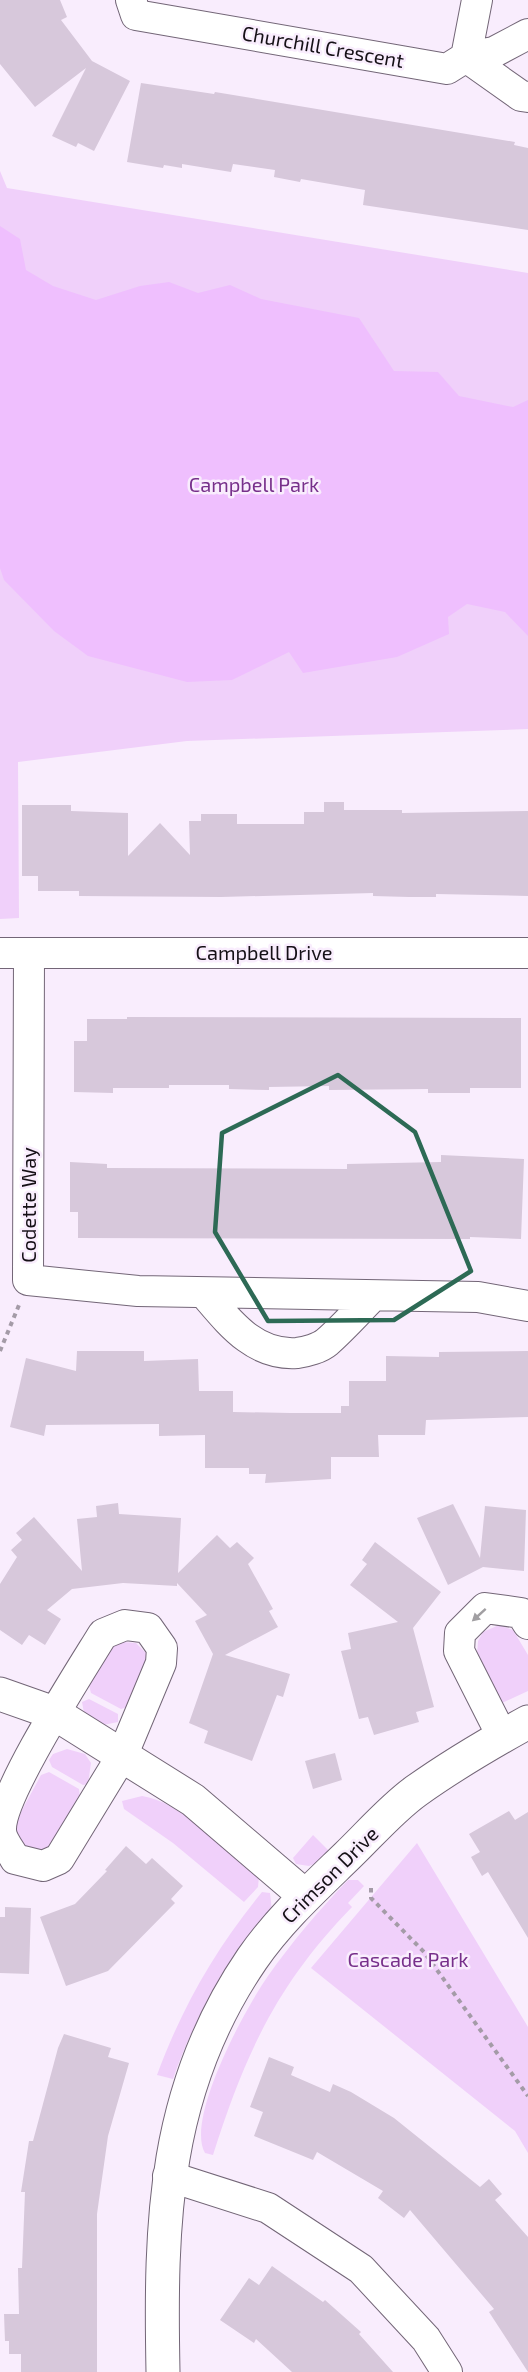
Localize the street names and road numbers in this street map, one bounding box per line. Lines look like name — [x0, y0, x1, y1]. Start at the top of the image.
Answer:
street label: Churchill Crescent — [240, 20, 406, 72]
street label: Campbell Drive — [196, 940, 332, 964]
street label: Codette Way — [16, 1147, 40, 1263]
street label: Crimson Drive — [276, 1821, 383, 1928]

